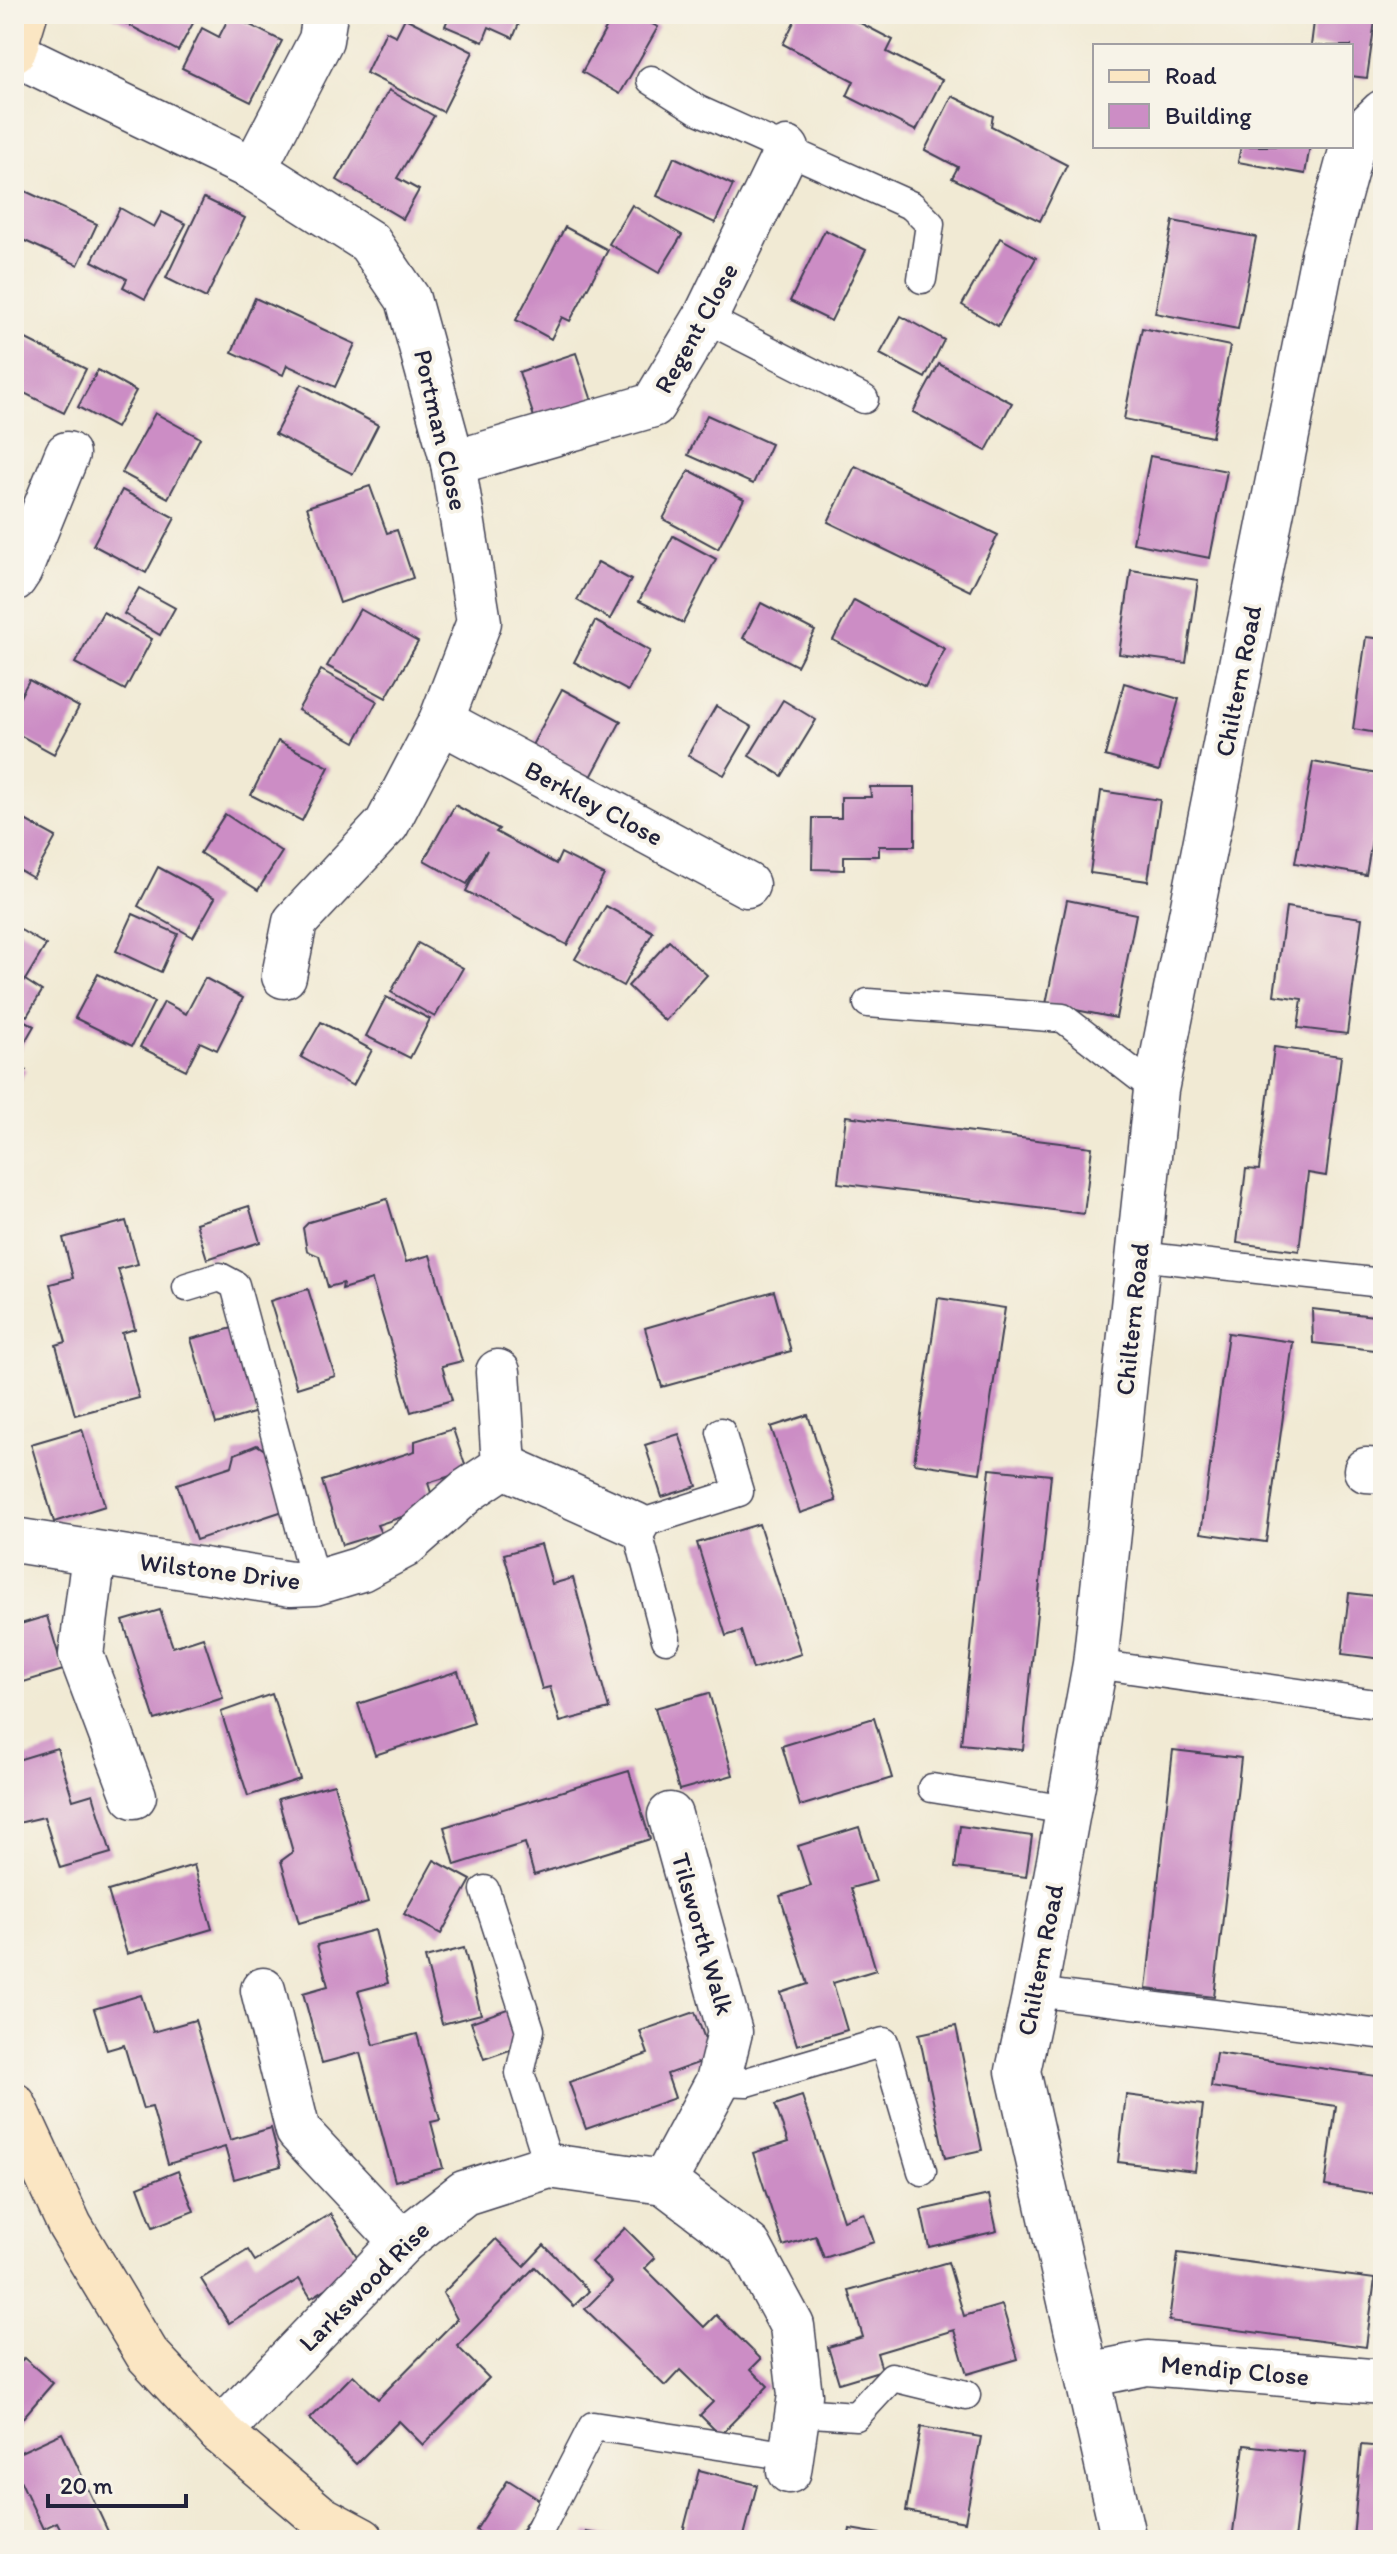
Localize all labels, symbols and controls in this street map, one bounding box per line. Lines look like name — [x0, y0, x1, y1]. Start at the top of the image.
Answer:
legend — [1093, 44, 1353, 148]
text: Road — [1165, 61, 1217, 90]
text: Building — [1165, 101, 1252, 130]
street label: Regent Close — [647, 257, 745, 399]
street label: Portman Close — [407, 346, 475, 514]
street label: Chiltern Road — [1208, 603, 1268, 759]
street label: Berkley Close — [519, 753, 669, 853]
street label: Chiltern Road — [1108, 1241, 1156, 1397]
street label: Wilstone Drive — [138, 1545, 302, 1597]
street label: Tilsworth Walk — [665, 1849, 741, 2019]
street label: Chiltern Road — [1010, 1882, 1070, 2038]
street label: Larkswood Rise — [292, 2214, 436, 2358]
street label: Mendip Close — [1159, 2348, 1311, 2392]
scale bar — [48, 2458, 186, 2508]
text: 20 m — [60, 2471, 113, 2500]

